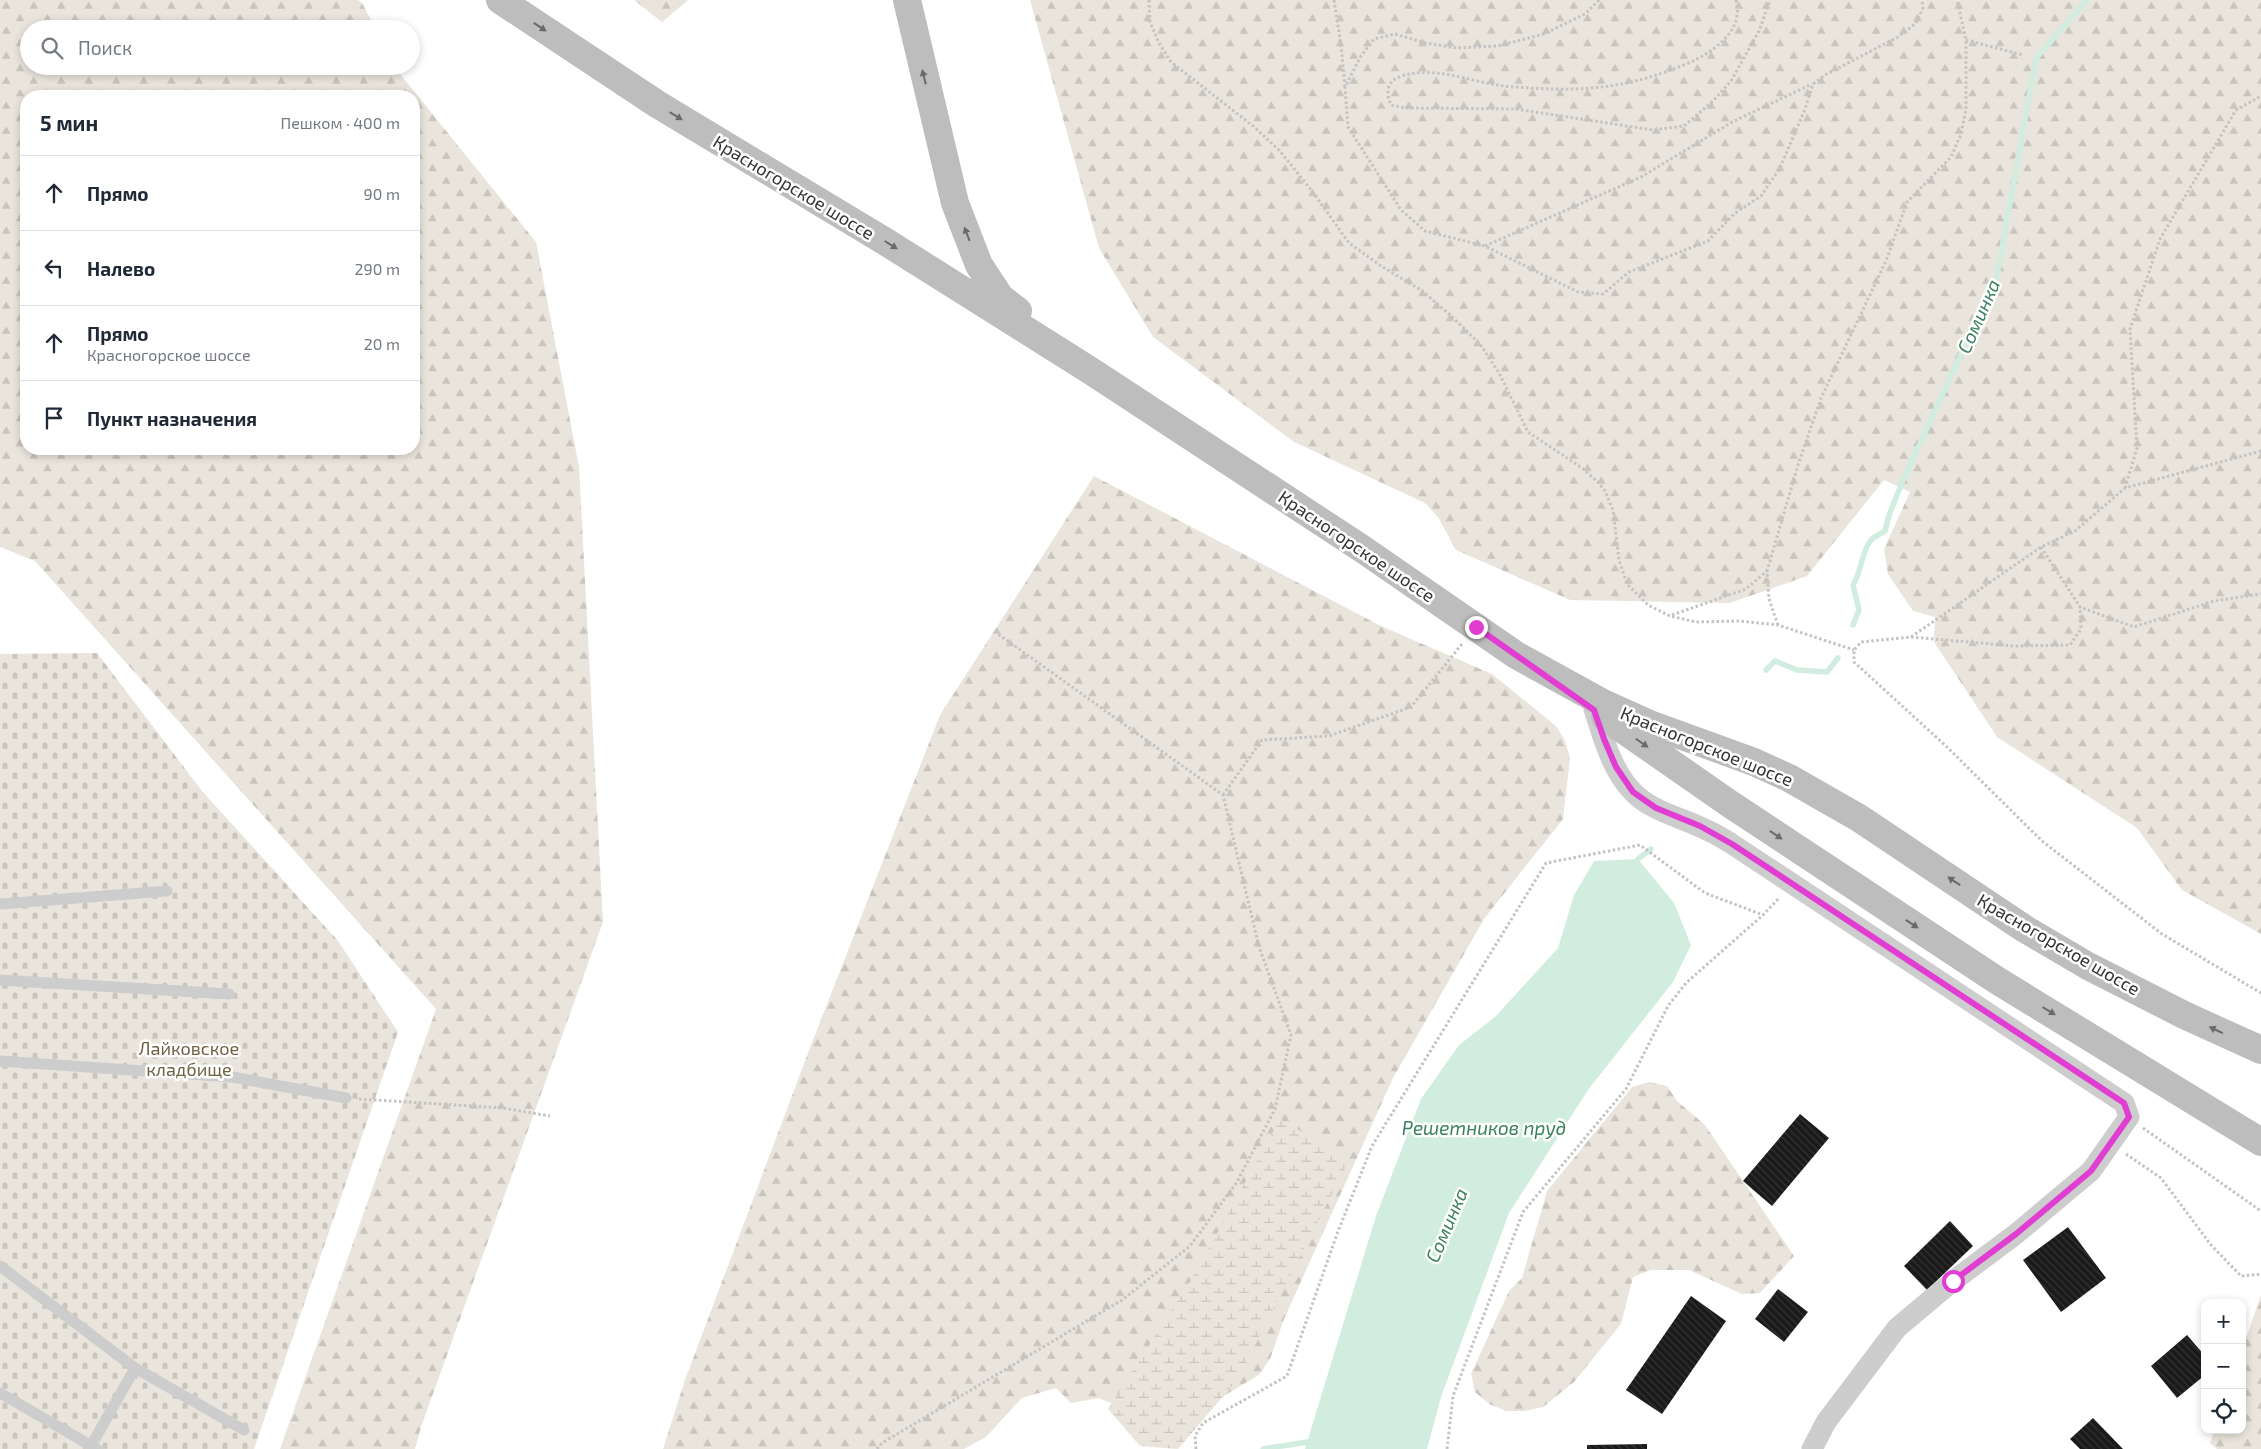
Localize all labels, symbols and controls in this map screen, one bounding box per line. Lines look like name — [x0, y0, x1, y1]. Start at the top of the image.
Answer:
search box — [20, 20, 420, 75]
one-way arrow — [534, 22, 547, 32]
icon: search — [38, 34, 66, 62]
text: Поиск — [78, 36, 132, 59]
one-way arrow — [920, 70, 928, 85]
text: 5 мин — [40, 110, 98, 135]
one-way arrow — [670, 111, 683, 120]
text: Пешком · 400 m — [281, 113, 400, 132]
street label: Красногорское шоссе — [709, 130, 879, 244]
icon: ahead — [40, 179, 68, 207]
text: Прямо — [87, 182, 149, 205]
text: 90 m — [364, 184, 400, 203]
one-way arrow — [962, 227, 970, 241]
one-way arrow — [884, 240, 897, 249]
icon: left — [40, 254, 68, 282]
text: Налево — [87, 257, 155, 280]
text: 290 m — [355, 259, 400, 278]
water label: Соминка — [1952, 275, 2004, 357]
text: Прямо — [87, 322, 149, 345]
icon: ahead — [40, 329, 68, 357]
text: 20 m — [364, 334, 400, 353]
text: Красногорское шоссе — [87, 345, 251, 364]
icon: arrive — [40, 404, 68, 432]
text: Пункт назначения — [87, 407, 257, 430]
street label: Красногорское шоссе — [1275, 485, 1439, 607]
route end — [1465, 616, 1488, 639]
street label: Красногорское шоссе — [1618, 701, 1796, 791]
one-way arrow — [1635, 738, 1649, 748]
one-way arrow — [1769, 830, 1783, 840]
one-way arrow — [1947, 876, 1960, 886]
street label: Красногорское шоссе — [1974, 888, 2144, 1000]
one-way arrow — [1905, 920, 1918, 929]
one-way arrow — [2043, 1007, 2056, 1016]
one-way arrow — [2209, 1026, 2224, 1034]
park label: Лайковское кладбище — [139, 1037, 239, 1080]
water label: Решетников пруд — [1402, 1116, 1566, 1139]
water label: Соминка — [1420, 1184, 1472, 1266]
route start — [1942, 1270, 1965, 1293]
map controls — [2201, 1299, 2246, 1434]
button: + — [2201, 1299, 2246, 1344]
button: − — [2201, 1344, 2246, 1389]
button: locate — [2201, 1389, 2246, 1434]

